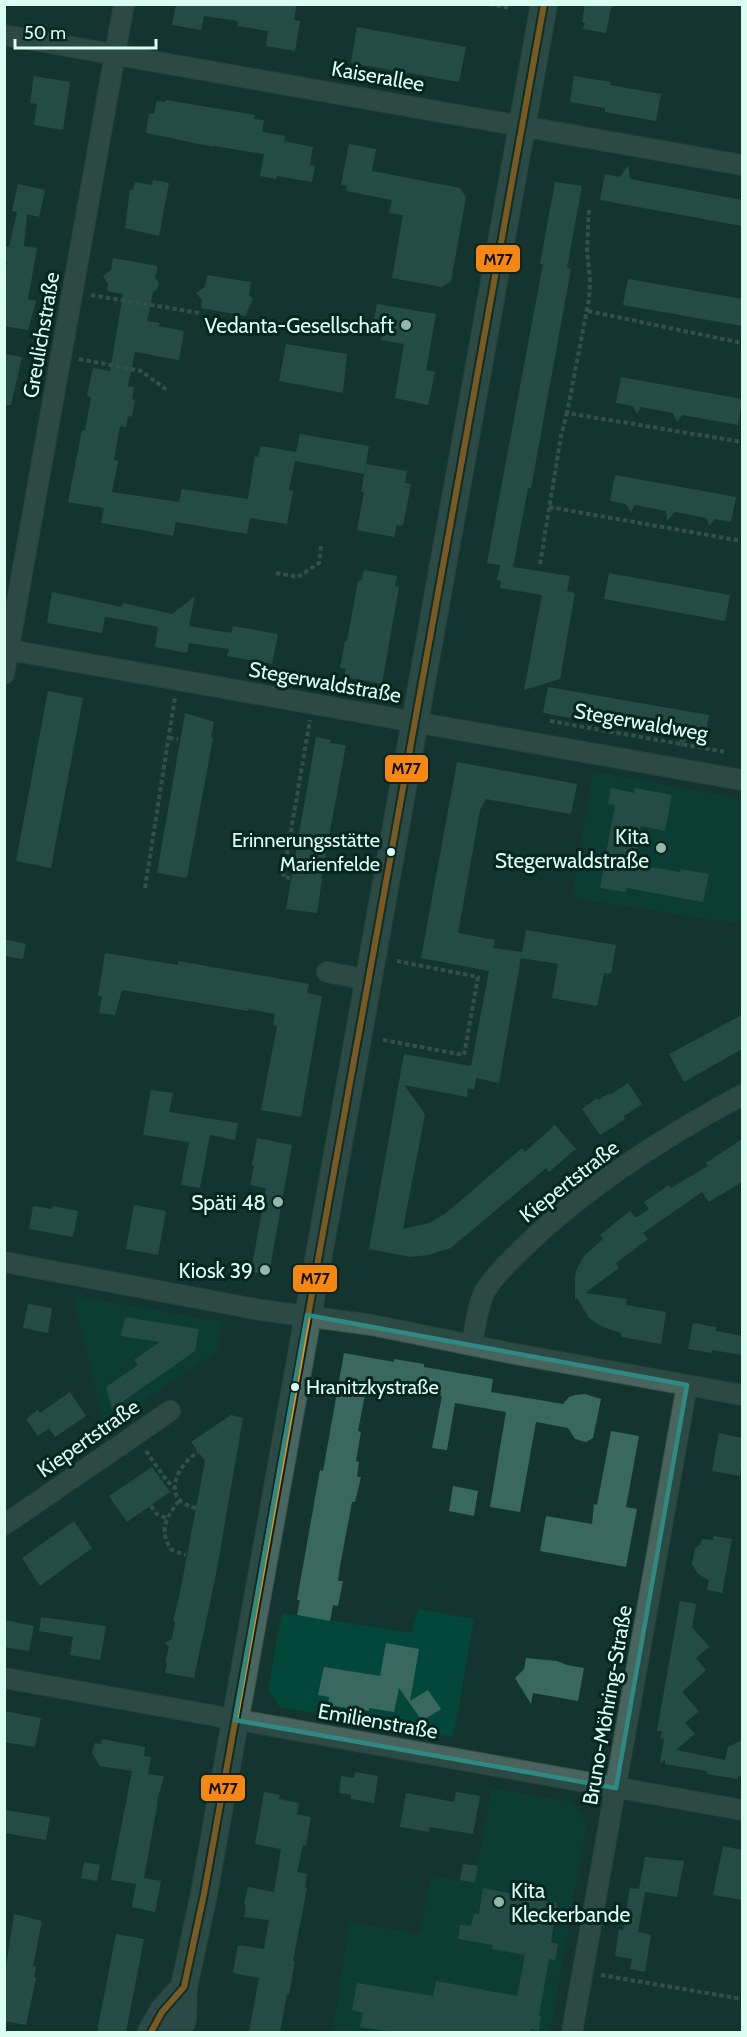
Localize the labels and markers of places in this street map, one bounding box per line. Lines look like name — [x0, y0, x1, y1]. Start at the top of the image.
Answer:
place label: Vedanta-Gesellschaft — [205, 313, 394, 338]
marker: Vedanta-Gesellschaft — [399, 318, 413, 332]
place label: Kita Stegerwaldstraße — [495, 824, 649, 873]
place label: Erinnerungsstätte Marienfelde — [232, 828, 380, 876]
marker: Kita Stegerwaldstraße — [654, 841, 668, 855]
marker: Erinnerungsstätte Marienfelde — [385, 846, 397, 858]
place label: Späti 48 — [191, 1190, 266, 1215]
marker: Späti 48 — [271, 1195, 285, 1209]
place label: Kiosk 39 — [178, 1258, 253, 1283]
marker: Kiosk 39 — [258, 1263, 272, 1277]
place label: Hranitzkystraße — [306, 1375, 439, 1399]
marker: Hranitzkystraße — [289, 1381, 301, 1393]
place label: Kita Kleckerbande — [511, 1878, 630, 1927]
marker: Kita Kleckerbande — [492, 1895, 506, 1909]

